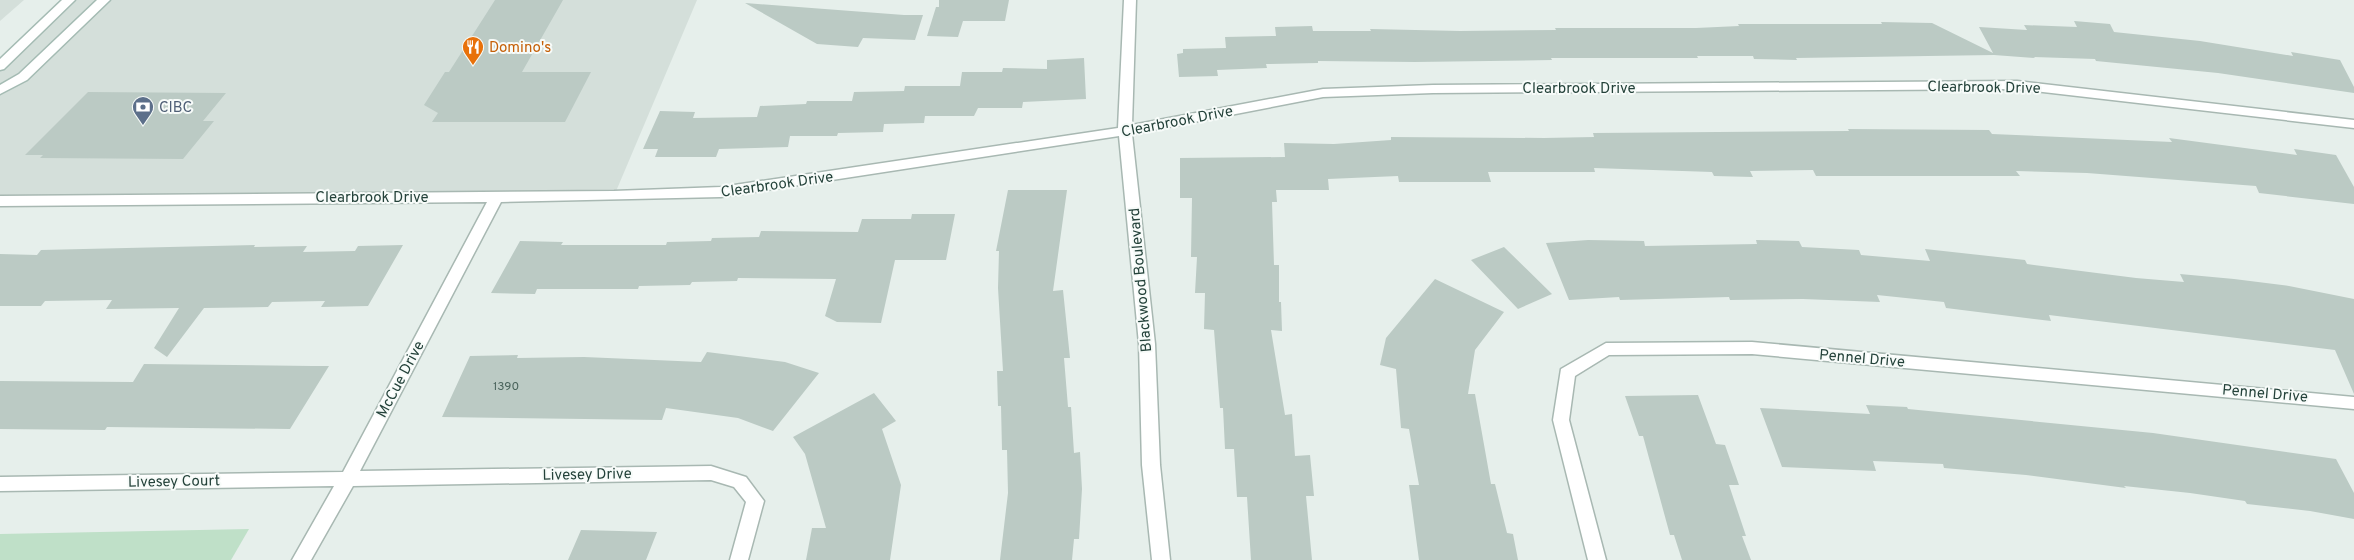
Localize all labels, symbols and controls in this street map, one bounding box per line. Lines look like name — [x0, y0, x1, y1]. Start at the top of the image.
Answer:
restaurant icon: Domino's — [461, 35, 485, 66]
place label: Domino's — [489, 39, 551, 58]
street label: Clearbrook Drive — [1927, 78, 2041, 99]
street label: Clearbrook Drive — [1522, 80, 1636, 99]
bank icon: CIBC — [131, 95, 155, 126]
place label: CIBC — [159, 99, 192, 118]
street label: Clearbrook Drive — [1120, 102, 1235, 143]
street label: Clearbrook Drive — [720, 168, 835, 203]
street label: Clearbrook Drive — [315, 189, 429, 208]
street label: Blackwood Boulevard — [1126, 207, 1157, 353]
street label: McCue Drive — [373, 338, 430, 421]
street label: Pennel Drive — [1818, 346, 1906, 373]
house number: 1390 — [493, 379, 519, 395]
street label: Pennel Drive — [2221, 381, 2309, 408]
street label: Livesey Drive — [542, 465, 632, 486]
street label: Livesey Court — [128, 472, 220, 493]

